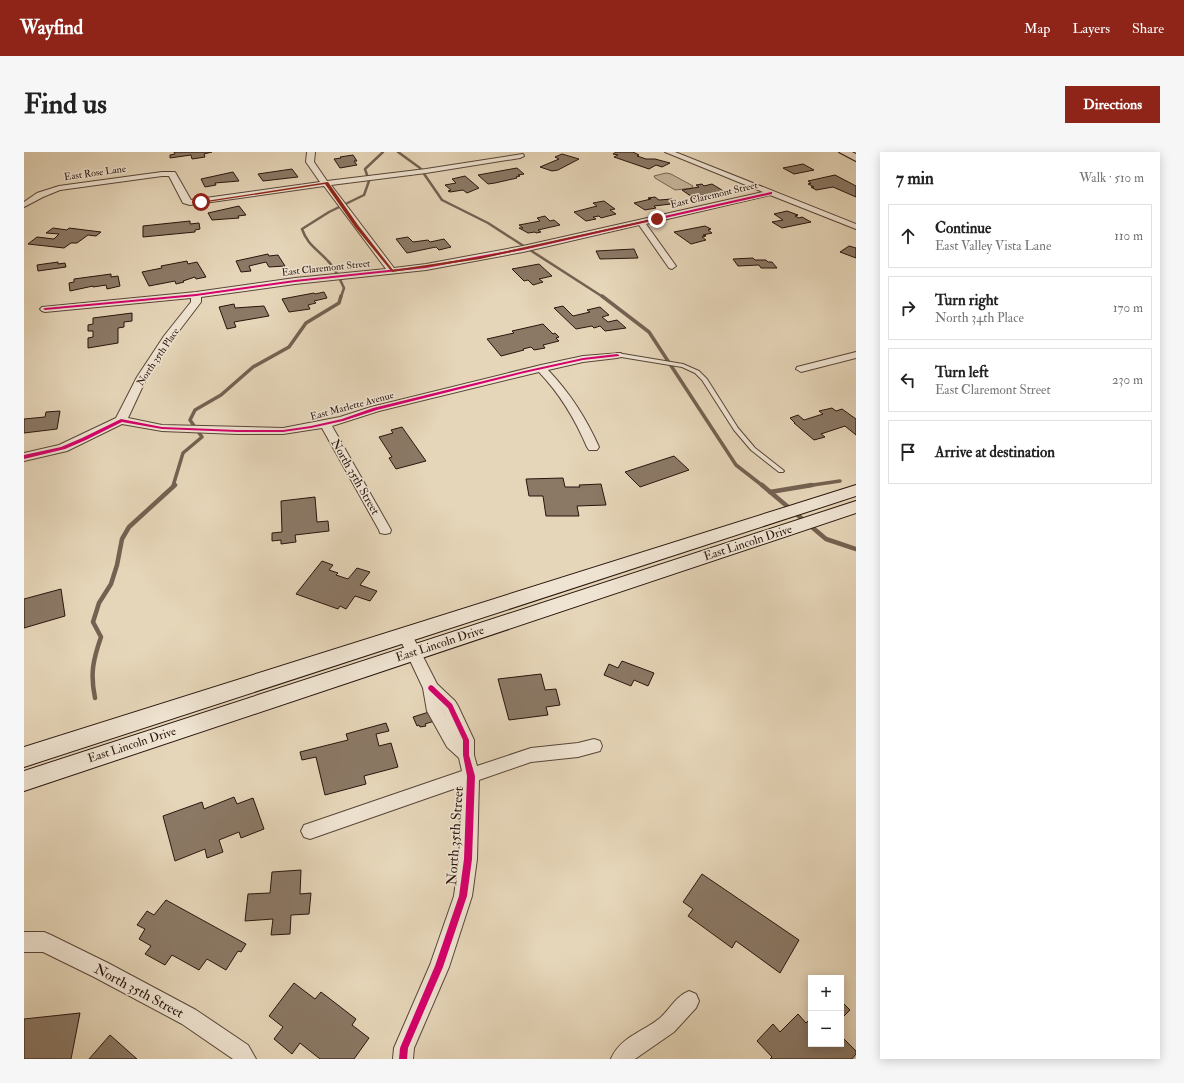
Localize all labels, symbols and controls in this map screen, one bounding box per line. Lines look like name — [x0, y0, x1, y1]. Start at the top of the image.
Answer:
text: Wayfind — [20, 16, 83, 40]
text: Map — [1024, 20, 1050, 37]
text: Layers — [1072, 20, 1110, 37]
text: Share — [1132, 20, 1164, 37]
button: Directions — [1065, 86, 1160, 123]
text: Find us — [24, 87, 107, 122]
street label: East Rose Lane — [63, 163, 127, 183]
text: 7 min — [896, 168, 934, 189]
text: Walk · 510 m — [1079, 170, 1144, 186]
street label: East Claremont Street — [669, 179, 759, 211]
route start — [192, 193, 210, 211]
route end — [648, 210, 666, 228]
text: Continue — [935, 219, 991, 238]
icon: ahead — [897, 225, 919, 247]
text: 110 m — [1114, 228, 1143, 244]
text: East Valley Vista Lane — [935, 238, 1051, 254]
street label: East Claremont Street — [281, 257, 372, 279]
text: Turn right — [935, 291, 998, 310]
icon: right — [897, 297, 919, 319]
text: 170 m — [1113, 300, 1143, 316]
text: North 34th Place — [935, 310, 1024, 326]
street label: North 35th Place — [134, 326, 182, 388]
text: Turn left — [935, 363, 989, 382]
icon: left — [897, 369, 919, 391]
text: 230 m — [1112, 372, 1143, 388]
text: East Claremont Street — [935, 382, 1051, 398]
street label: East Marlette Avenue — [309, 389, 395, 423]
street label: North 35th Street — [327, 436, 383, 518]
icon: arrive — [897, 441, 919, 463]
text: Arrive at destination — [935, 443, 1055, 462]
street label: East Lincoln Drive — [702, 522, 794, 564]
street label: East Lincoln Drive — [394, 623, 486, 665]
street label: East Lincoln Drive — [86, 724, 178, 766]
street label: North 35th Street — [443, 786, 467, 886]
street label: North 35th Street — [91, 960, 187, 1022]
map controls — [808, 975, 844, 1047]
button: + — [808, 975, 844, 1011]
button: − — [808, 1011, 844, 1047]

